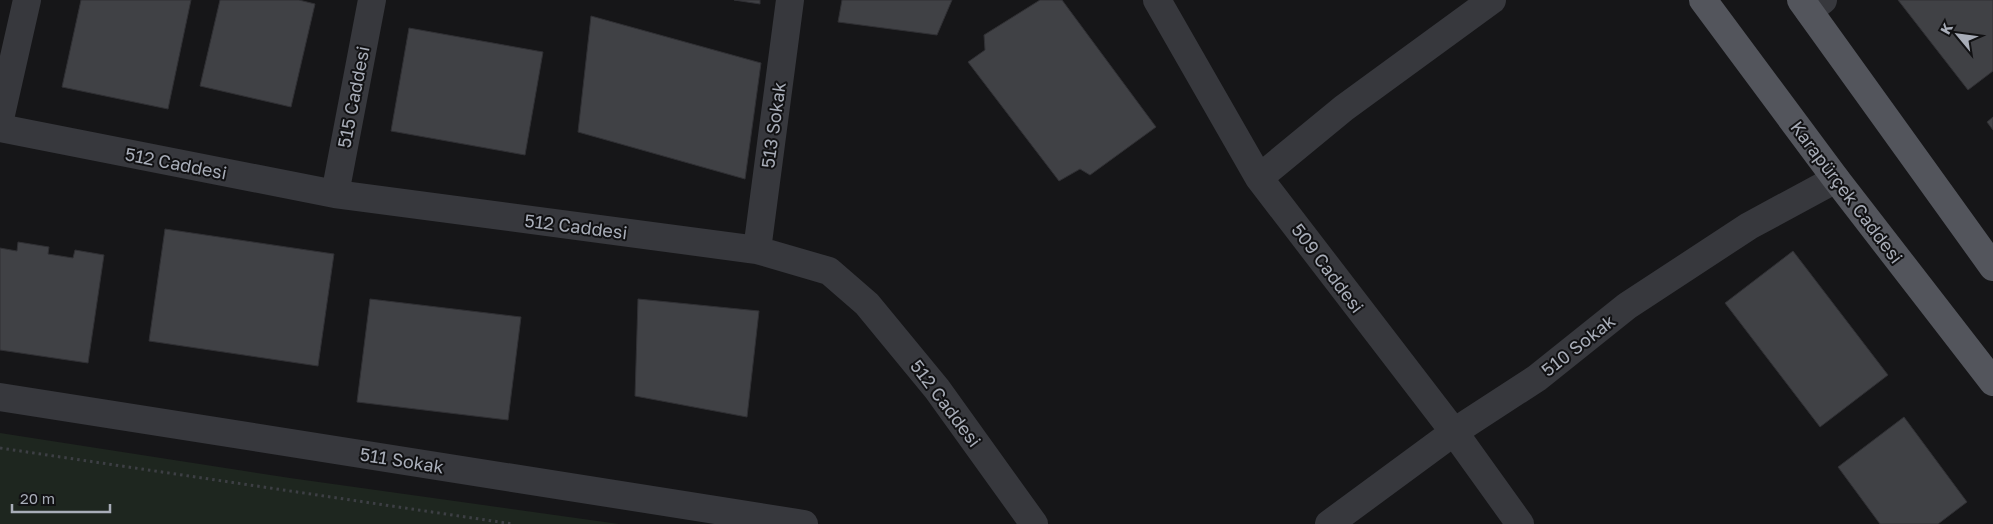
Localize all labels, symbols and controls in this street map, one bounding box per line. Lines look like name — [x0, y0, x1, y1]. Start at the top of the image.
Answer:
north arrow — [1933, 10, 1983, 60]
text: K — [1936, 20, 1956, 37]
street label: 515 Caddesi — [332, 44, 374, 150]
street label: 513 Sokak — [756, 80, 790, 170]
street label: Karapürçek Caddesi — [1786, 116, 1908, 268]
street label: 512 Caddesi — [123, 142, 229, 184]
street label: 512 Caddesi — [523, 209, 629, 243]
street label: 509 Caddesi — [1287, 219, 1369, 317]
street label: 510 Sokak — [1537, 309, 1619, 381]
street label: 512 Caddesi — [906, 355, 986, 451]
street label: 511 Sokak — [358, 442, 446, 478]
scale bar — [12, 482, 110, 514]
text: 20 m — [20, 489, 55, 507]

